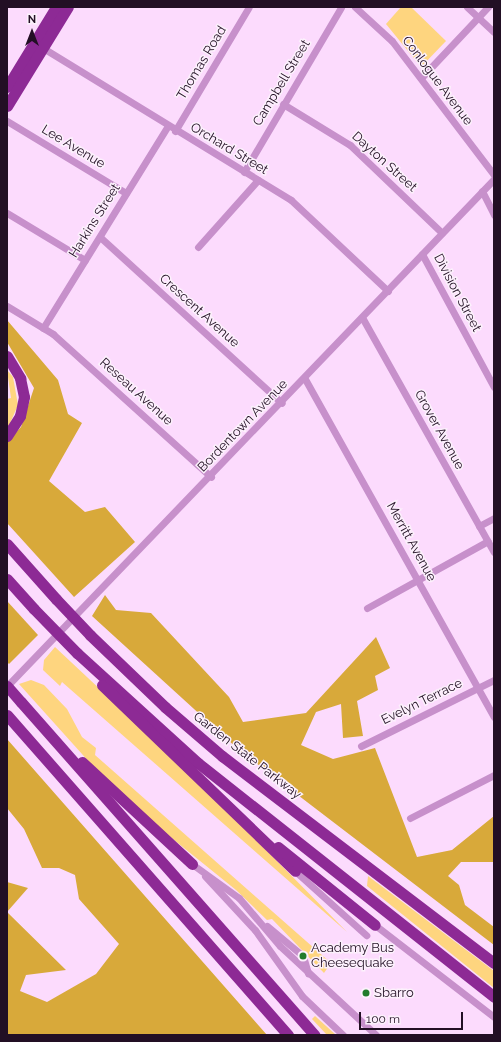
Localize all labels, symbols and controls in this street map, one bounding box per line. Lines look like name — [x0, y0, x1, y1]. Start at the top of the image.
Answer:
north arrow — [12, 12, 52, 52]
text: N — [28, 13, 36, 26]
street label: Thomas Road — [174, 23, 230, 103]
street label: Conlogue Avenue — [398, 33, 476, 129]
street label: Campbell Street — [250, 37, 314, 129]
street label: Orchard Street — [187, 120, 271, 178]
street label: Lee Avenue — [38, 122, 108, 172]
street label: Dayton Street — [348, 129, 420, 195]
street label: Harkins Street — [66, 181, 124, 261]
street label: Division Street — [430, 252, 484, 334]
street label: Crescent Avenue — [156, 271, 242, 351]
street label: Reseau Avenue — [96, 355, 176, 429]
street label: Bordentown Avenue — [195, 376, 291, 476]
street label: Grover Avenue — [411, 387, 467, 473]
street label: Merritt Avenue — [383, 500, 439, 584]
street label: Evelyn Terrace — [379, 676, 465, 728]
street label: Garden State Parkway — [190, 709, 304, 803]
place label: Academy Bus Cheesequake — [311, 941, 394, 972]
marker: Academy Bus Cheesequake — [298, 951, 308, 961]
place label: Sbarro — [374, 985, 414, 1001]
marker: Sbarro — [361, 988, 371, 998]
scale bar — [361, 1004, 465, 1030]
text: 100 m — [366, 1012, 400, 1026]

